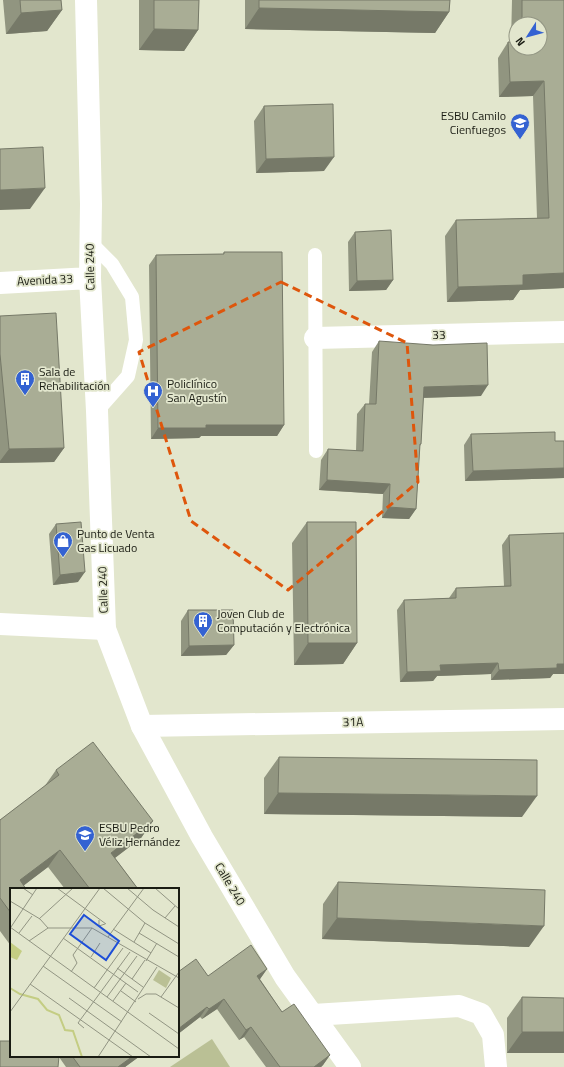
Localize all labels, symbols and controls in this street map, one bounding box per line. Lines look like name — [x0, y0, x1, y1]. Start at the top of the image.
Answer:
north arrow — [508, 16, 548, 56]
text: N — [511, 34, 529, 50]
place label: ESBU Camilo Cienfuegos — [441, 106, 506, 139]
school or university icon: ESBU Camilo Cienfuegos — [509, 112, 531, 140]
street label: Calle 240 — [80, 243, 99, 291]
street label: Avenida 33 — [16, 269, 74, 290]
street label: 33 — [432, 325, 446, 344]
place label: Sala de Rehabilitación — [39, 362, 110, 395]
building icon: Sala de Rehabilitación — [14, 368, 36, 396]
place label: Policlínico San Agustín — [167, 374, 227, 407]
hospital icon: Policlínico San Agustín — [142, 380, 164, 408]
place label: Punto de Venta Gas Licuado — [77, 524, 154, 557]
shop icon: Punto de Venta Gas Licuado — [52, 530, 74, 558]
street label: Calle 240 — [92, 566, 113, 614]
place label: Joven Club de Computación y Electrónica — [217, 604, 350, 637]
building icon: Joven Club de Computación y Electrónica — [192, 610, 214, 638]
street label: 31A — [343, 712, 363, 731]
place label: ESBU Pedro Véliz Hernández — [99, 818, 180, 851]
school or university icon: ESBU Pedro Véliz Hernández — [74, 824, 96, 852]
street label: Calle 240 — [210, 859, 251, 909]
inset map — [10, 888, 179, 1057]

